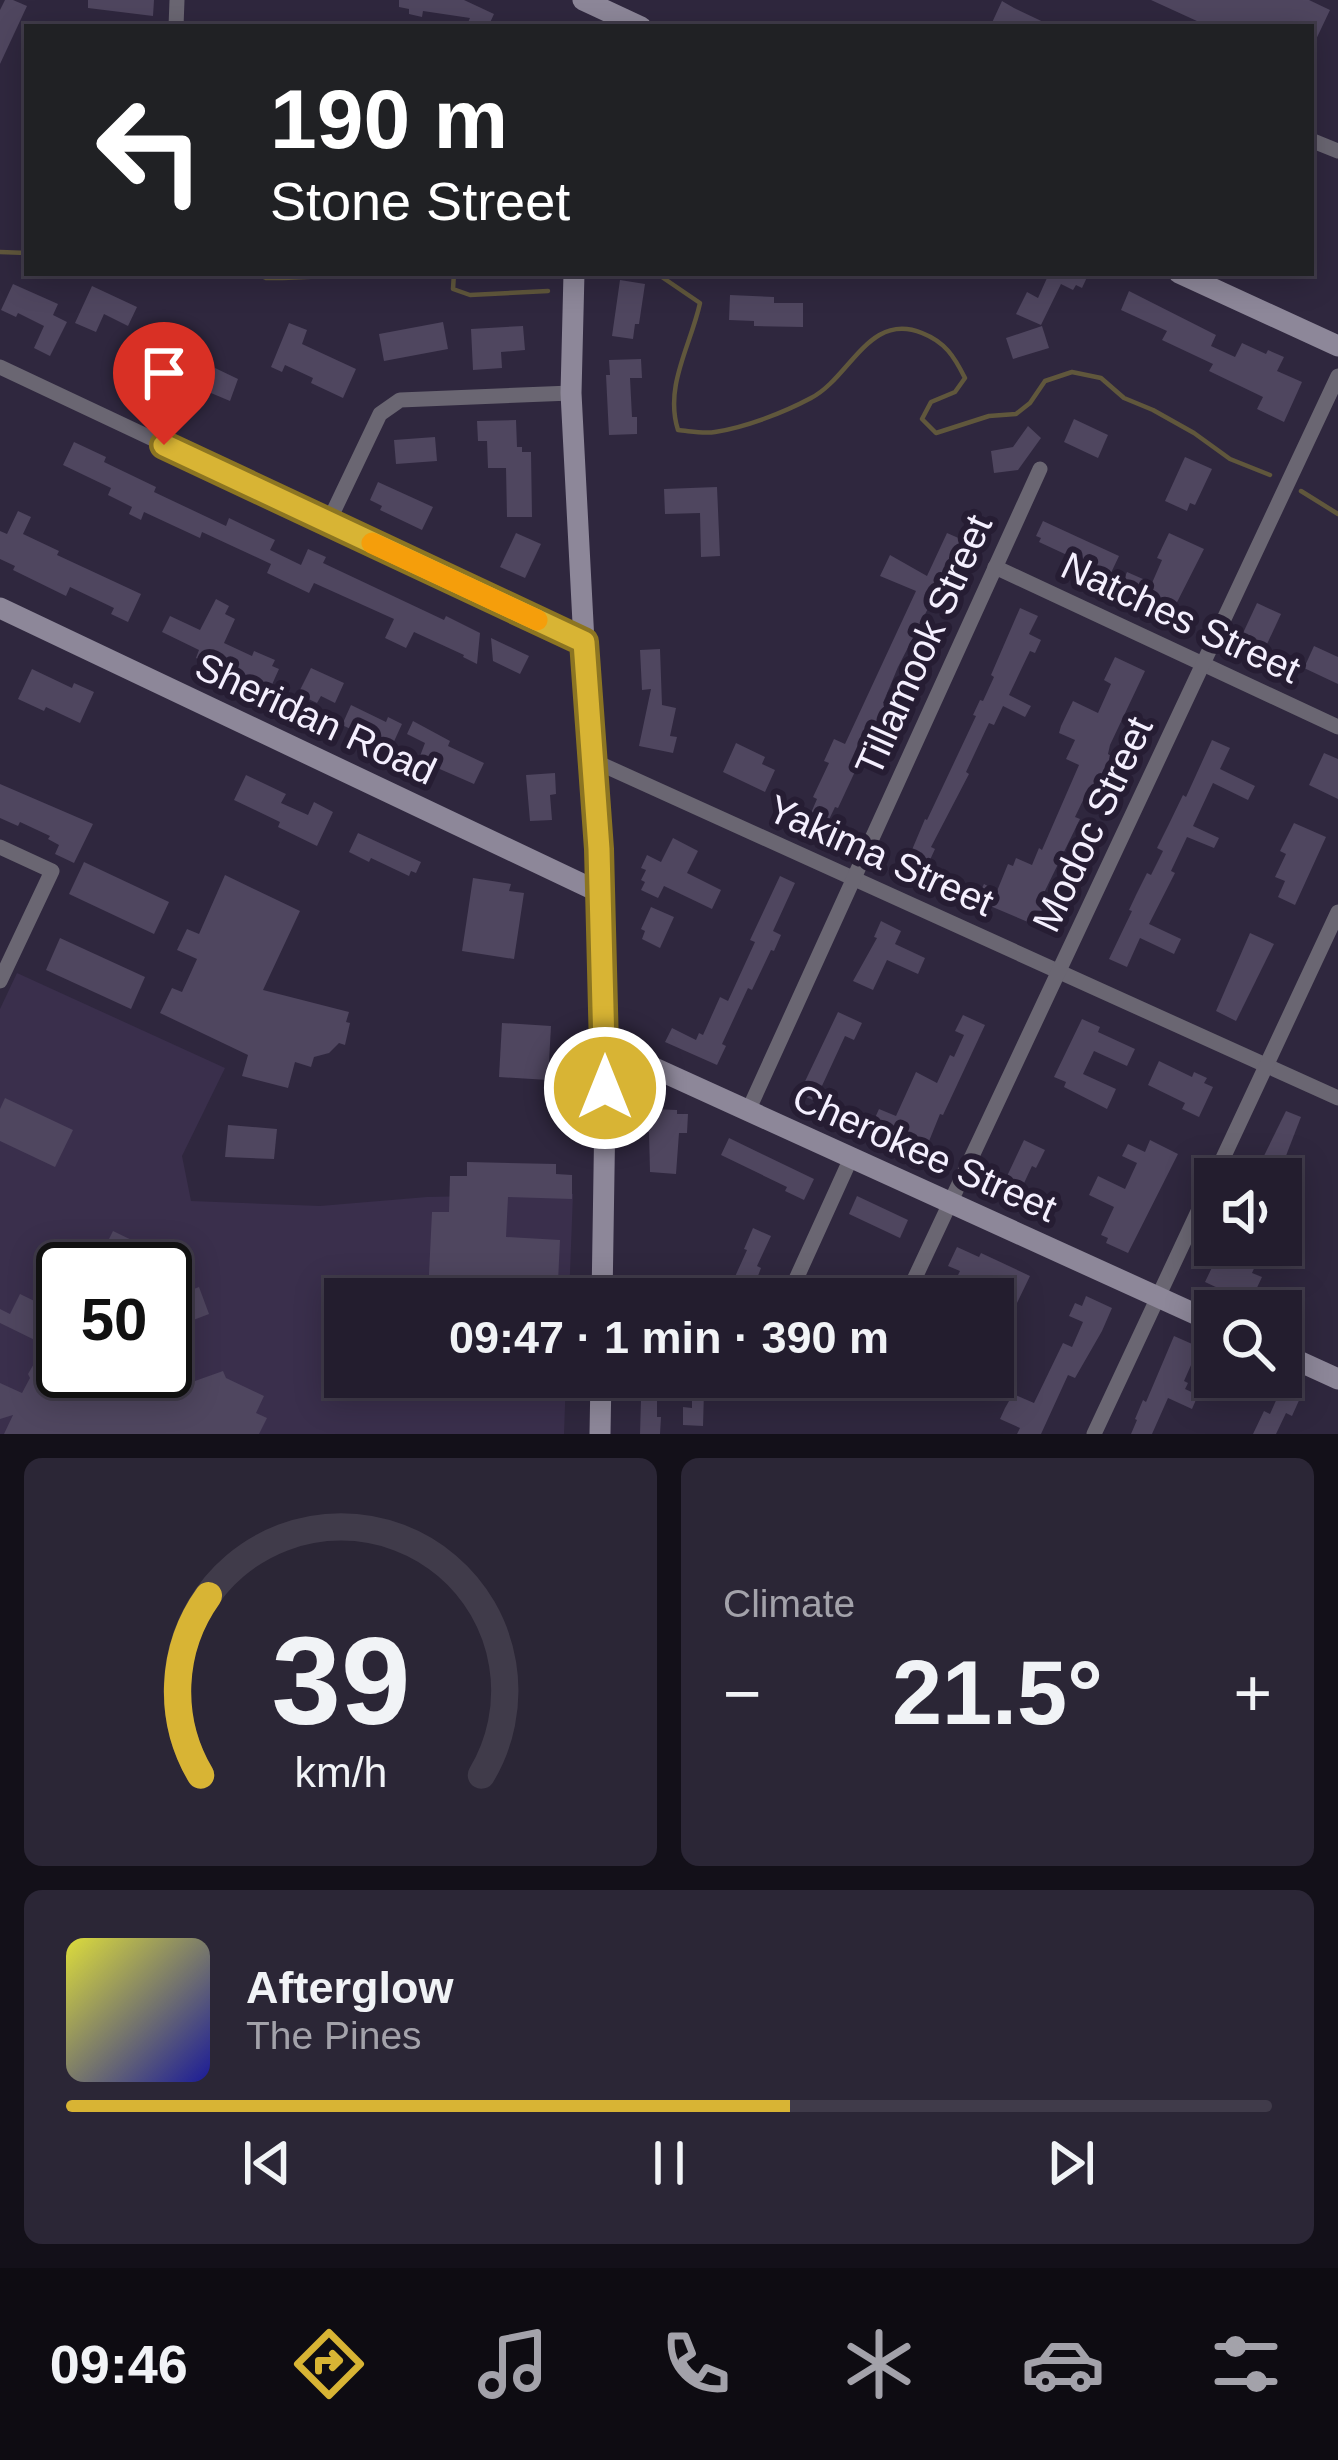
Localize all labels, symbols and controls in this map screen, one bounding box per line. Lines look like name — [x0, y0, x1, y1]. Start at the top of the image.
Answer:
icon: left — [72, 72, 228, 228]
text: 190 m — [270, 72, 508, 166]
text: Stone Street — [270, 171, 570, 231]
pin — [113, 322, 215, 445]
icon: arrive — [131, 340, 197, 406]
street label: Tillamook Street — [847, 508, 1000, 782]
street label: Natches Street — [1055, 543, 1307, 692]
street label: Sheridan Road — [189, 644, 443, 793]
street label: Modoc Street — [1024, 710, 1161, 938]
street label: Yakima Street — [761, 787, 1000, 924]
position arrow — [542, 1025, 668, 1151]
street label: Cherokee Street — [786, 1075, 1063, 1230]
map controls — [1194, 1158, 1302, 1398]
button: sound — [1194, 1158, 1302, 1266]
speed limit sign: 50 — [36, 1242, 192, 1398]
button: search — [1194, 1290, 1302, 1398]
text: 09:47 · 1 min · 390 m — [449, 1312, 889, 1363]
text: Climate — [723, 1582, 855, 1625]
text: 39 — [271, 1611, 410, 1750]
text: 21.5° — [892, 1643, 1103, 1743]
text: − — [723, 1656, 762, 1730]
text: + — [1233, 1656, 1272, 1730]
text: km/h — [294, 1748, 387, 1796]
text: Afterglow — [246, 1962, 454, 2013]
text: The Pines — [246, 2014, 422, 2057]
icon: previous — [234, 2130, 300, 2196]
icon: pause — [636, 2130, 702, 2196]
icon: next — [1038, 2130, 1104, 2196]
icon: directions — [287, 2322, 371, 2406]
icon: music — [471, 2322, 555, 2406]
icon: phone — [654, 2322, 738, 2406]
icon: climate — [837, 2322, 921, 2406]
icon: car — [1021, 2322, 1105, 2406]
icon: filters — [1204, 2322, 1288, 2406]
text: 09:46 — [50, 2334, 188, 2394]

